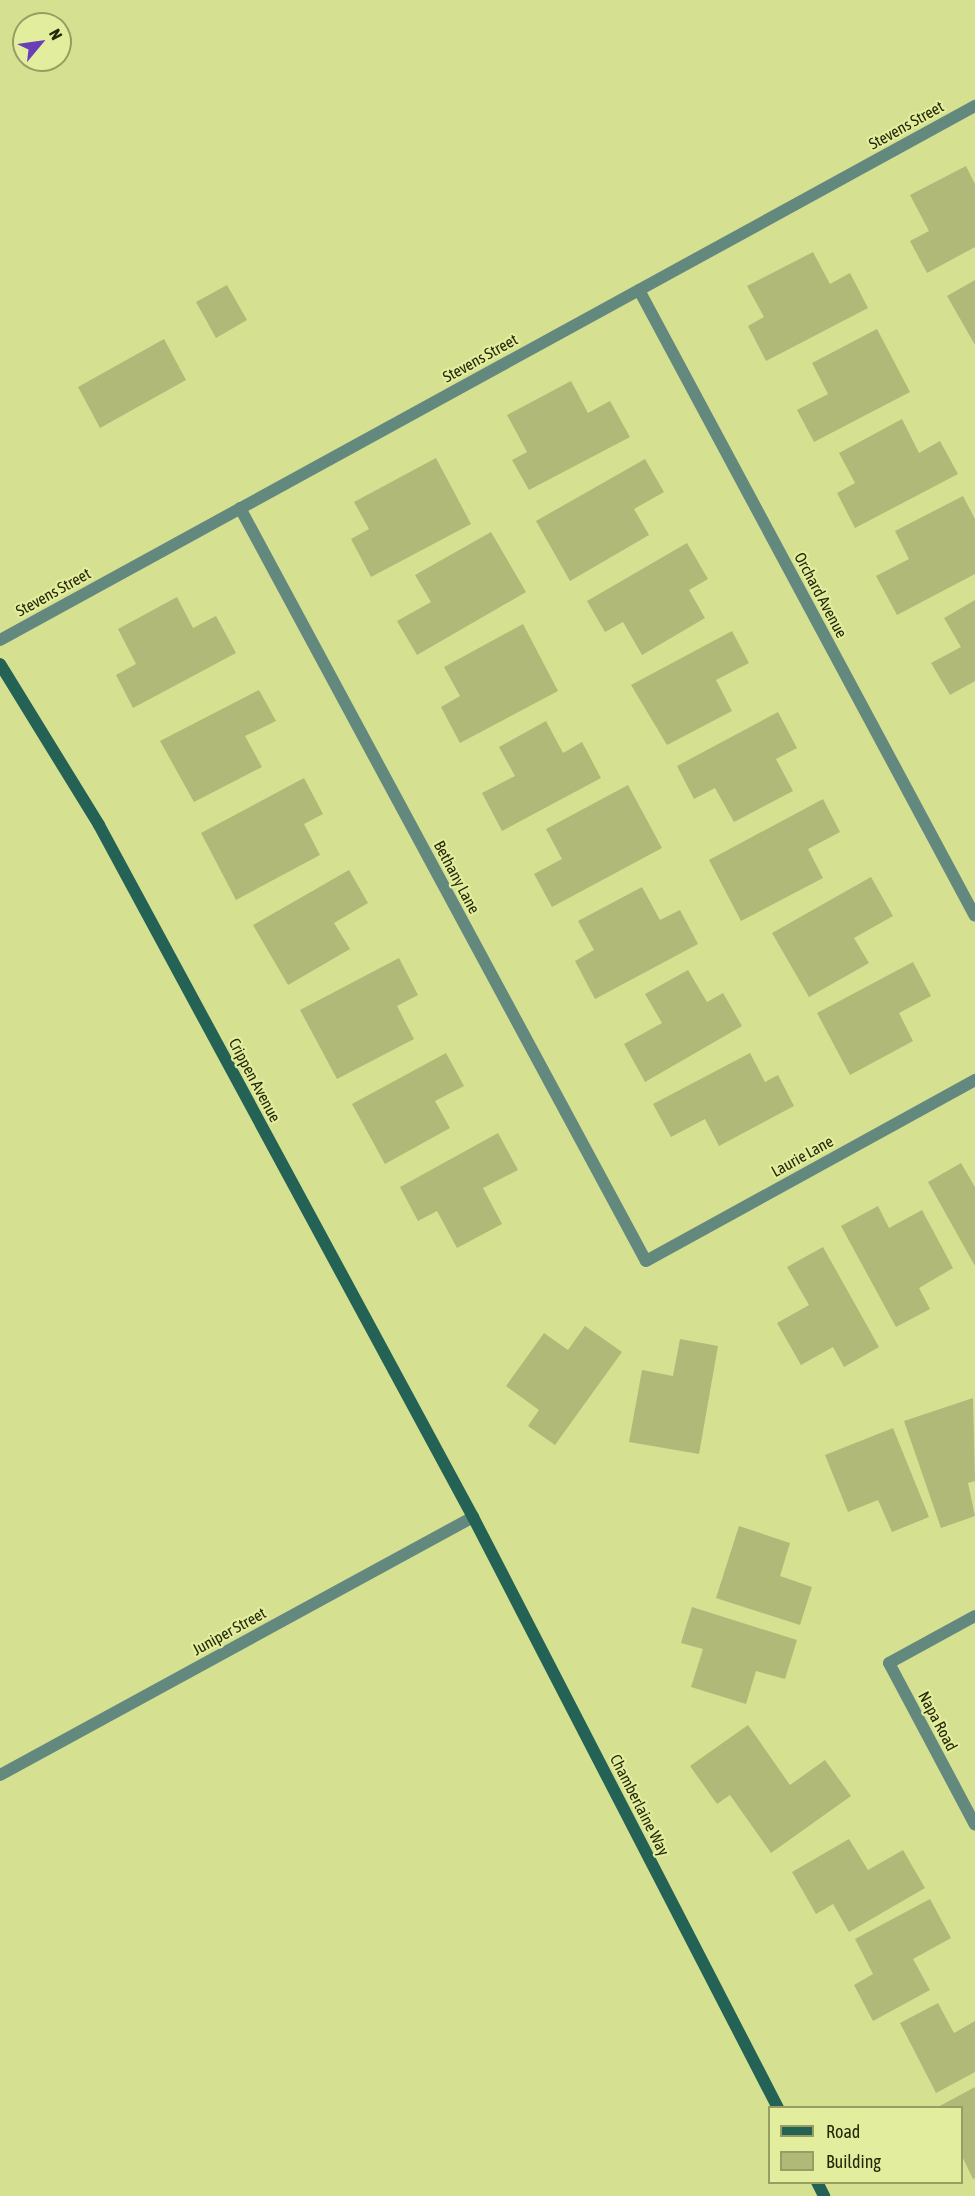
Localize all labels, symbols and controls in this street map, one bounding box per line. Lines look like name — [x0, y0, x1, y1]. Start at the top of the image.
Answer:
north arrow — [12, 12, 72, 72]
text: N — [46, 26, 66, 43]
street label: Stevens Street — [865, 97, 947, 153]
street label: Stevens Street — [439, 330, 521, 386]
street label: Orchard Avenue — [790, 549, 852, 641]
street label: Stevens Street — [12, 564, 94, 620]
street label: Bethany Lane — [430, 837, 484, 917]
street label: Crippen Avenue — [225, 1035, 285, 1125]
street label: Laurie Lane — [768, 1131, 836, 1181]
street label: Juniper Street — [189, 1603, 269, 1659]
street label: Napa Road — [914, 1688, 962, 1754]
street label: Chamberlaine Way — [606, 1751, 674, 1859]
legend — [768, 2106, 963, 2184]
text: Road — [826, 2121, 860, 2142]
text: Building — [826, 2151, 881, 2172]

